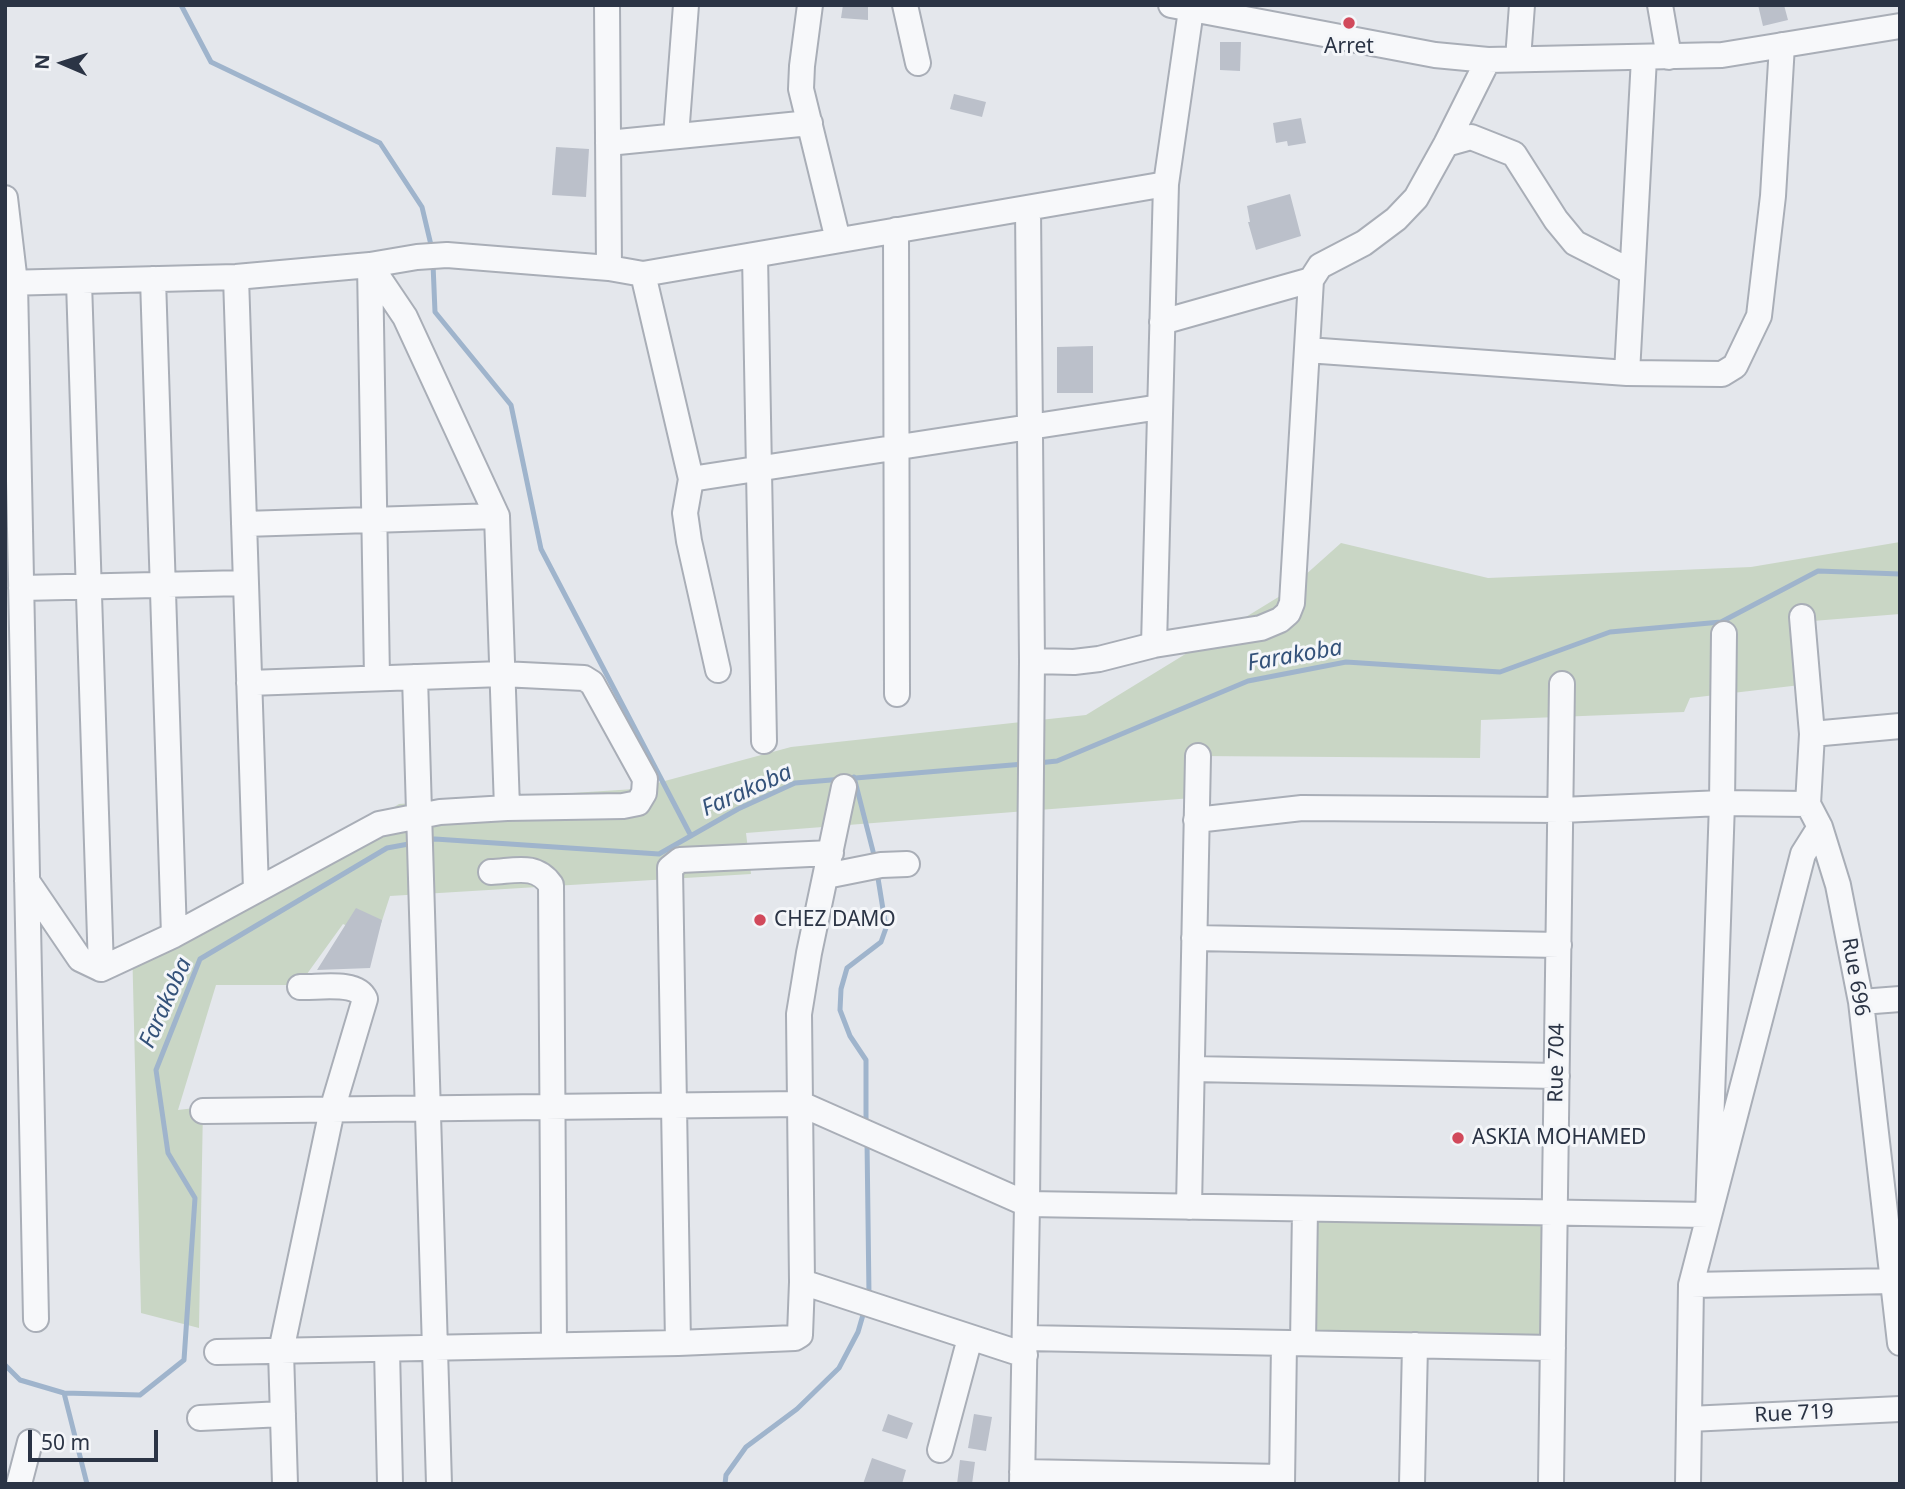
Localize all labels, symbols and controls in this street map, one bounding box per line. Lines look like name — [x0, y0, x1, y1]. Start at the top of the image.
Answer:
marker: Arret — [1341, 15, 1357, 31]
north arrow — [28, 28, 98, 98]
place label: Arret — [1324, 34, 1374, 60]
text: N — [29, 54, 55, 70]
water label: Farakoba — [1245, 634, 1345, 678]
water label: Farakoba — [698, 759, 796, 823]
place label: CHEZ DAMO — [774, 907, 896, 933]
marker: CHEZ DAMO — [752, 912, 768, 928]
street label: Rue 696 — [1836, 936, 1874, 1018]
water label: Farakoba — [134, 954, 198, 1052]
street label: Rue 704 — [1544, 1023, 1570, 1103]
place label: ASKIA MOHAMED — [1472, 1125, 1646, 1151]
marker: ASKIA MOHAMED — [1450, 1130, 1466, 1146]
street label: Rue 719 — [1754, 1399, 1834, 1429]
scale bar — [32, 1416, 161, 1460]
text: 50 m — [41, 1428, 90, 1456]

